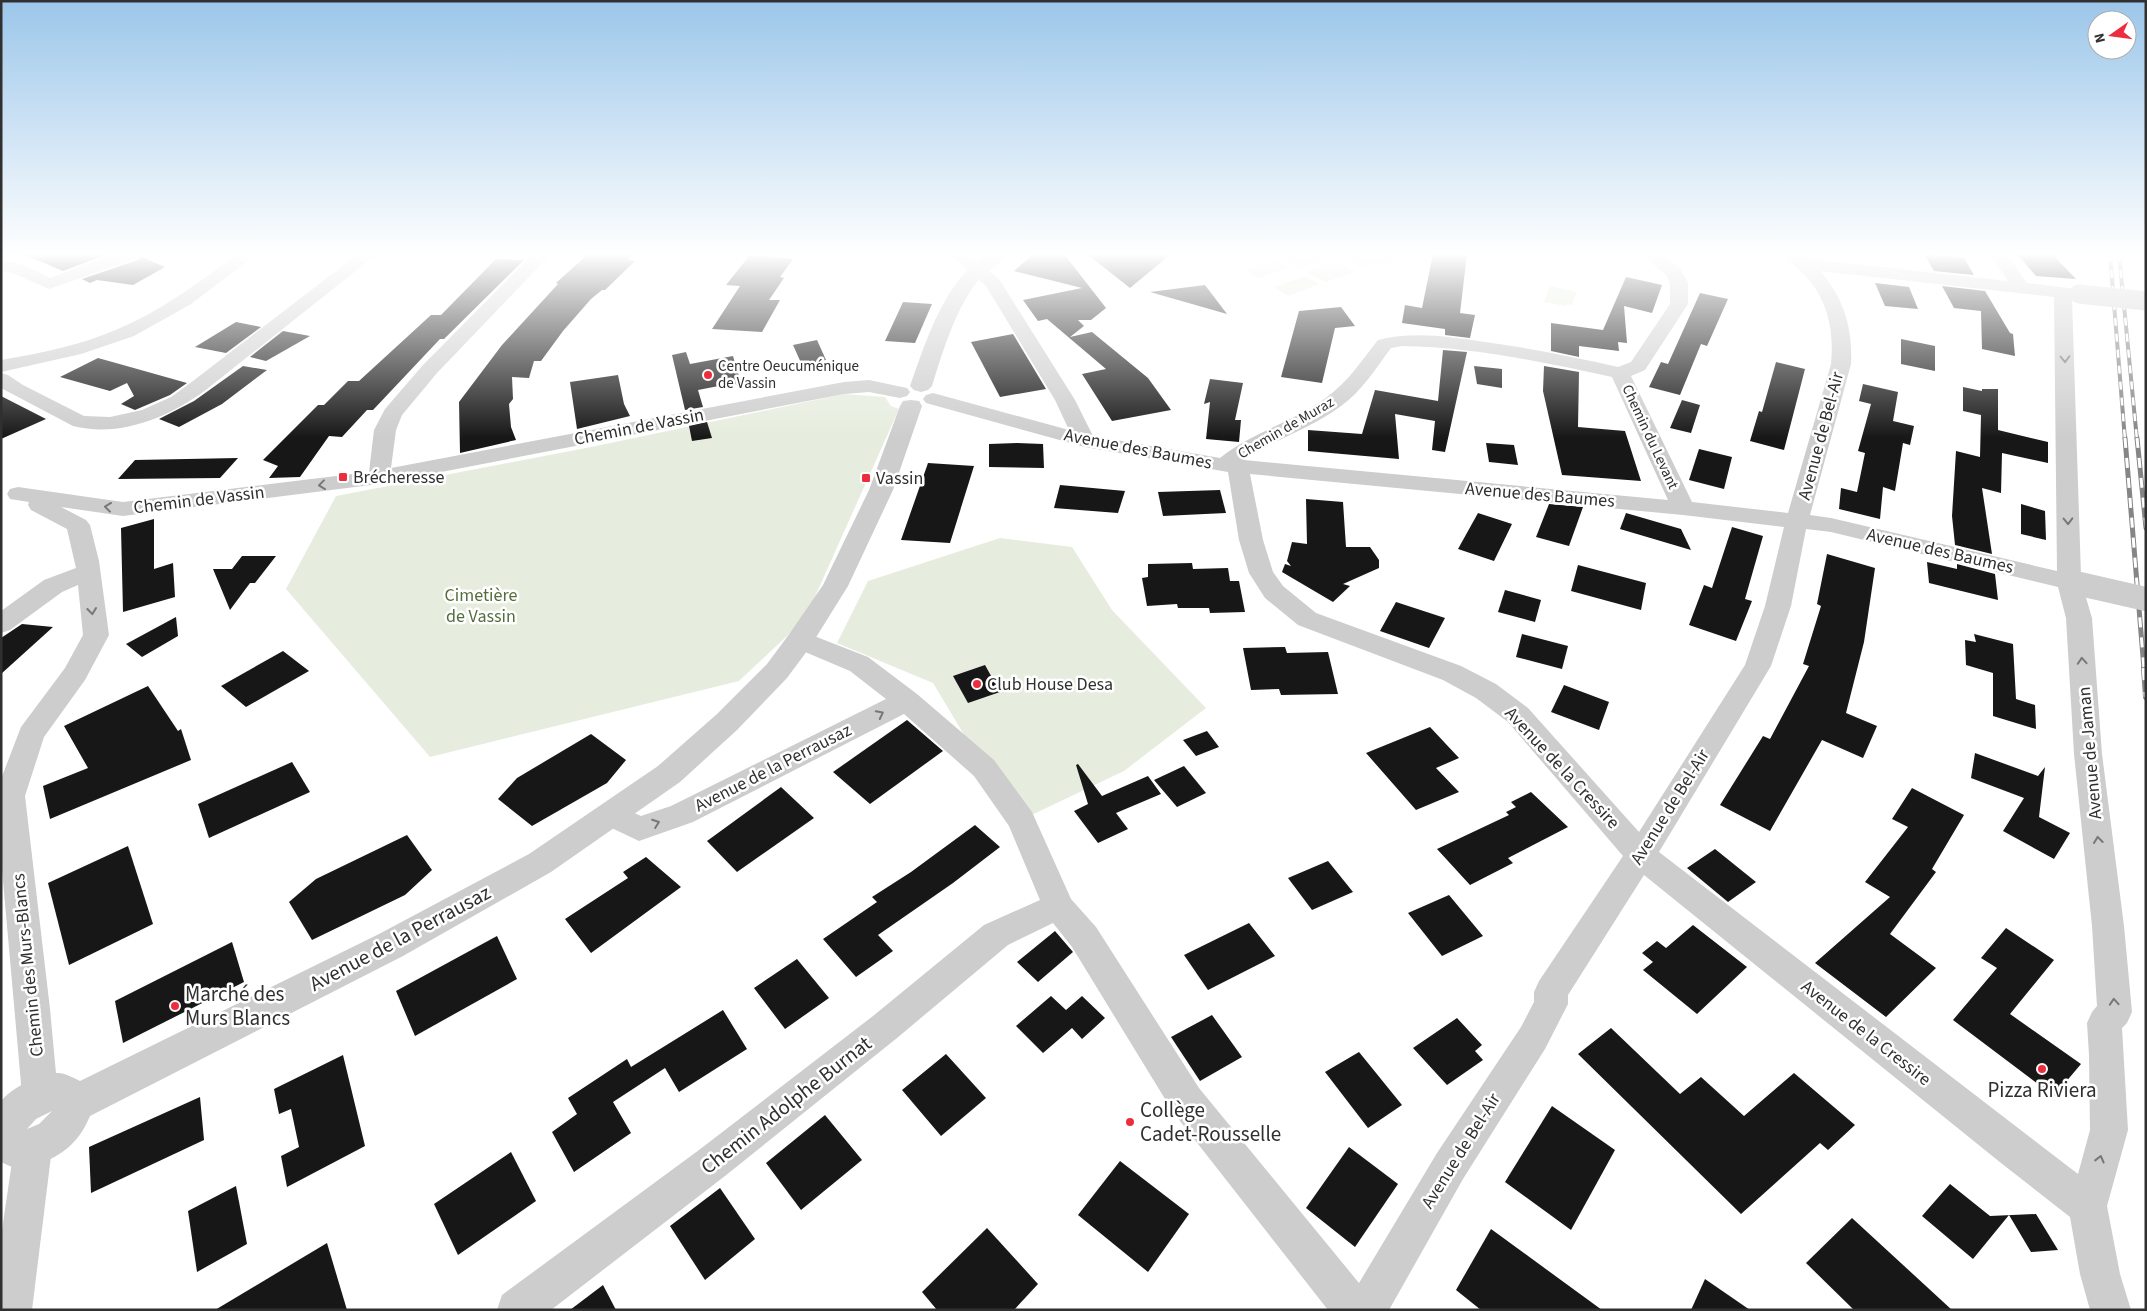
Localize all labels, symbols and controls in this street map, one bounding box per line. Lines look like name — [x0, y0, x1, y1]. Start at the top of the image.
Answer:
north arrow — [2087, 10, 2137, 60]
text: N — [2090, 31, 2111, 45]
one-way arrow — [2059, 355, 2070, 363]
place label: Centre Oeucuménique de Vassin — [718, 356, 859, 394]
street label: Avenue de Bel-Air — [1792, 368, 1850, 503]
marker: Centre Oeucuménique de Vassin — [702, 369, 714, 381]
street label: Chemin du Levant — [1617, 381, 1683, 493]
street label: Chemin de Muraz — [1234, 392, 1338, 464]
street label: Chemin de Vassin — [572, 402, 706, 452]
street label: Avenue des Baumes — [1062, 422, 1214, 476]
place label: Brécheresse — [353, 465, 445, 490]
place label: Vassin — [876, 466, 923, 491]
marker: Brécheresse — [337, 471, 349, 483]
marker: Vassin — [860, 472, 872, 484]
street label: Avenue des Baumes — [1464, 476, 1616, 514]
one-way arrow — [317, 479, 325, 490]
street label: Chemin de Vassin — [132, 480, 266, 520]
one-way arrow — [104, 502, 112, 513]
one-way arrow — [2063, 518, 2073, 526]
street label: Avenue des Baumes — [1864, 522, 2016, 580]
park label: Cimetière de Vassin — [445, 583, 517, 629]
one-way arrow — [86, 607, 97, 615]
one-way arrow — [2077, 657, 2088, 665]
place label: Club House Desa — [987, 672, 1113, 697]
marker: Club House Desa — [971, 678, 983, 690]
street label: Avenue de Jaman — [2072, 686, 2108, 820]
street label: Avenue de la Cressire — [1499, 701, 1625, 835]
one-way arrow — [875, 710, 884, 720]
street label: Avenue de la Perrausaz — [690, 717, 856, 818]
street label: Avenue de Bel-Air — [1624, 744, 1716, 869]
one-way arrow — [651, 819, 659, 829]
one-way arrow — [2093, 836, 2104, 844]
street label: Chemin des Murs-Blancs — [6, 872, 50, 1058]
street label: Avenue de la Perrausaz — [304, 877, 496, 999]
street label: Avenue de la Cressire — [1796, 974, 1936, 1092]
place label: Marché des Murs Blancs — [185, 979, 290, 1033]
one-way arrow — [2109, 998, 2120, 1006]
marker: Marché des Murs Blancs — [169, 1000, 181, 1012]
street label: Chemin Adolphe Burnat — [694, 1029, 878, 1181]
marker: Pizza Riviera — [2036, 1063, 2048, 1075]
place label: Pizza Riviera — [1987, 1075, 2097, 1105]
street label: Avenue de Bel-Air — [1415, 1088, 1507, 1213]
place label: Collège Cadet-Rousselle — [1140, 1095, 1281, 1149]
marker: Collège Cadet-Rousselle — [1124, 1116, 1136, 1128]
one-way arrow — [2094, 1154, 2105, 1163]

